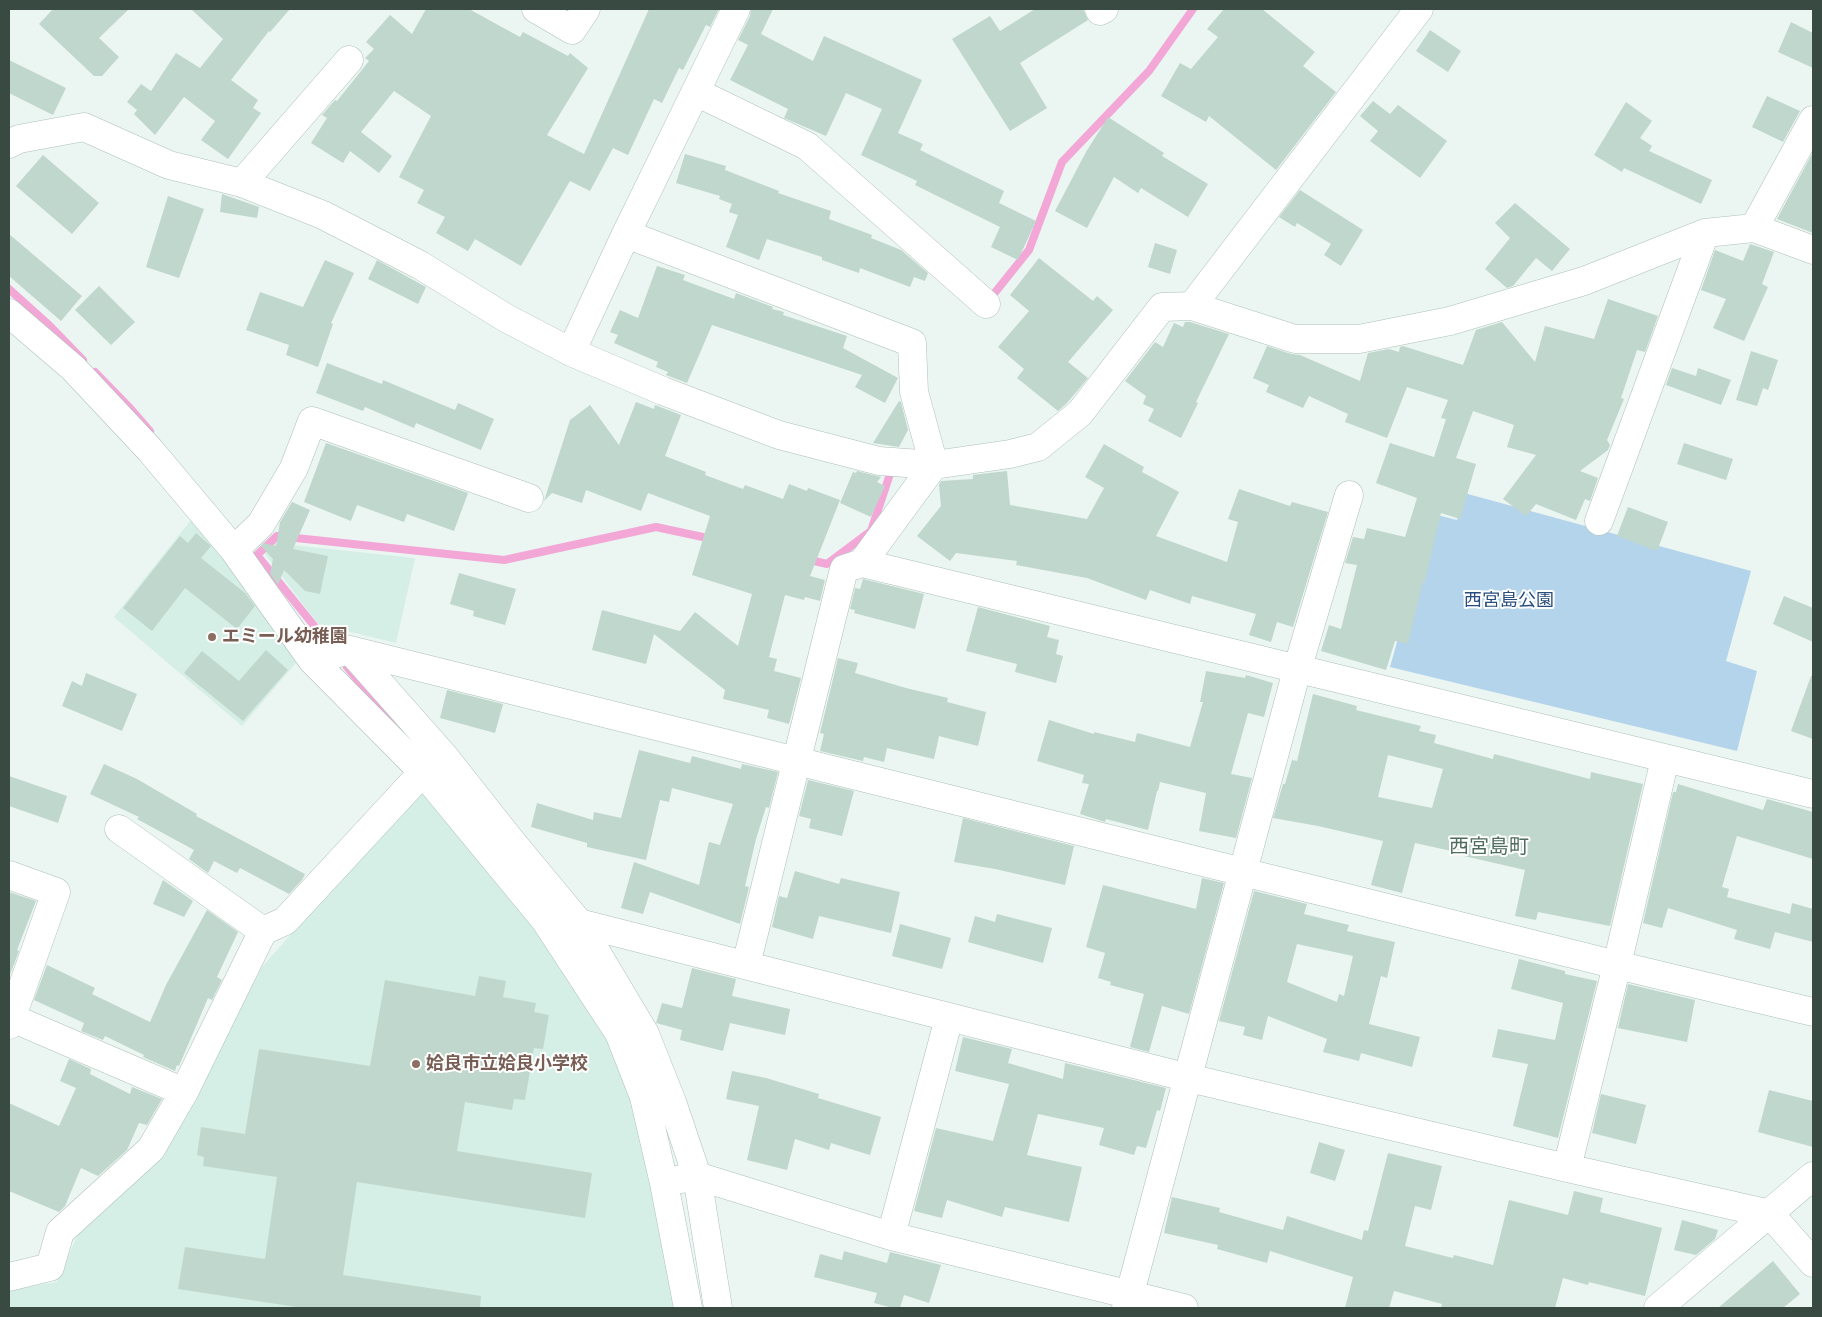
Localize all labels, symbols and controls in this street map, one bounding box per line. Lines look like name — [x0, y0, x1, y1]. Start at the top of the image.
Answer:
park label: 西宮島公園 — [1464, 590, 1554, 612]
place label: エミール幼稚園 — [222, 626, 348, 648]
marker: エミール幼稚園 — [206, 631, 218, 643]
district label: 西宮島町 — [1449, 835, 1529, 859]
place label: 姶良市立姶良小学校 — [426, 1053, 588, 1075]
marker: 姶良市立姶良小学校 — [410, 1058, 422, 1070]

